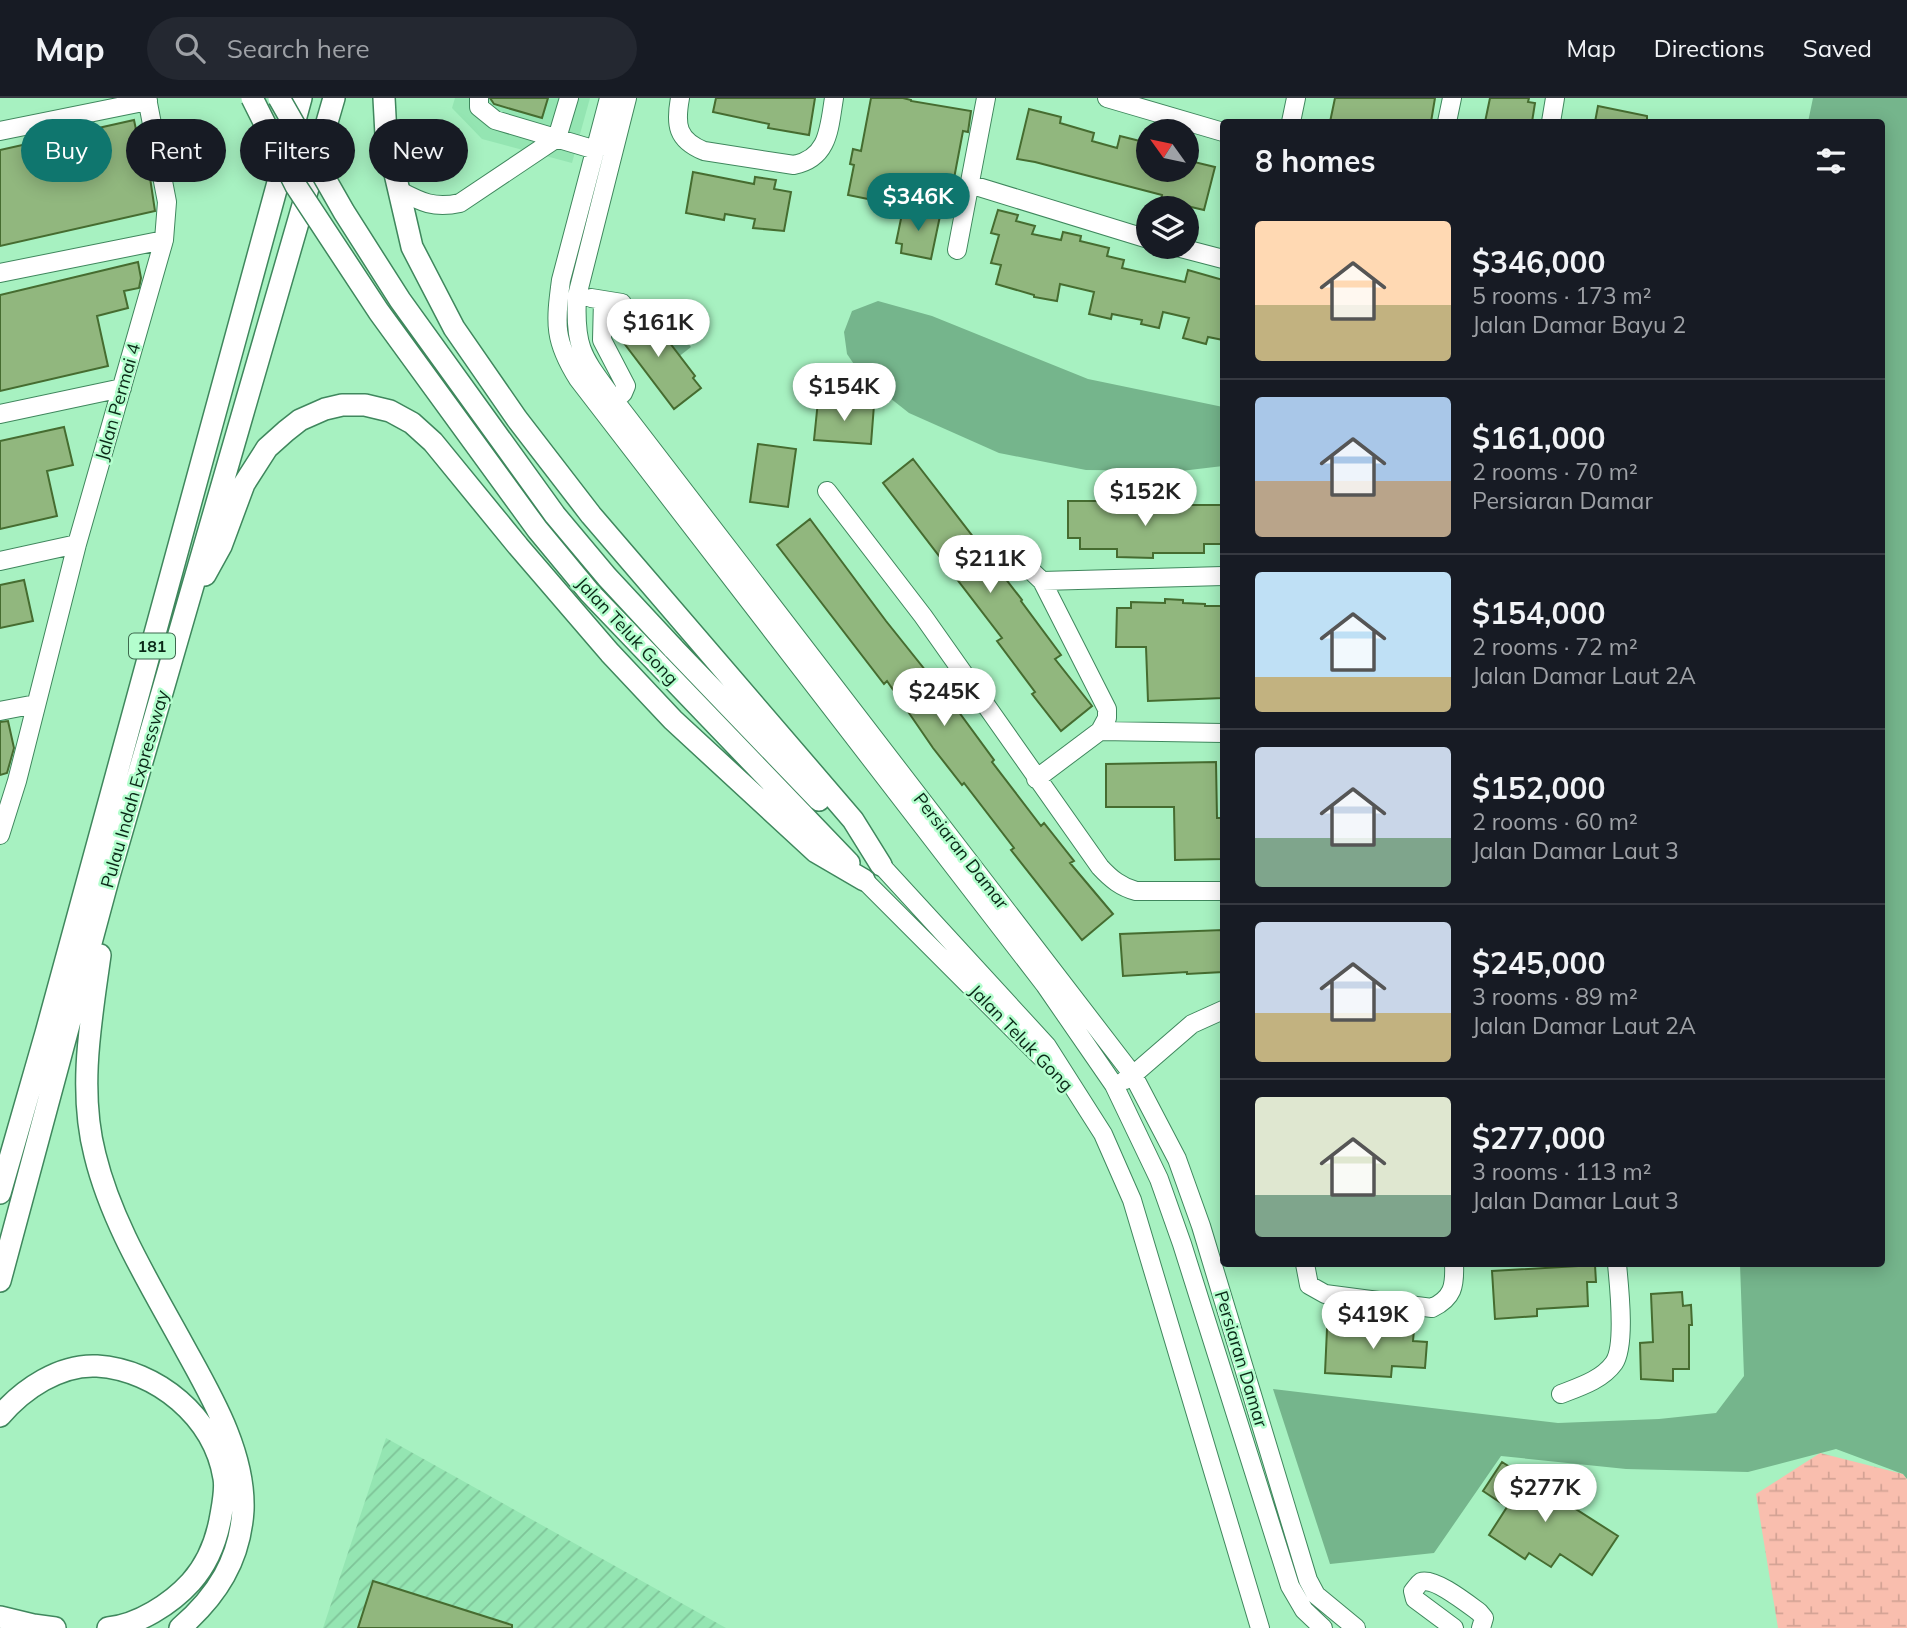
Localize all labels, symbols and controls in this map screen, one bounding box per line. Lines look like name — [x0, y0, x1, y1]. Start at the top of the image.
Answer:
search box — [147, 17, 637, 80]
text: Map — [35, 28, 105, 69]
icon: search — [171, 29, 209, 67]
text: Search here — [227, 32, 370, 65]
text: Map — [1566, 33, 1616, 63]
text: Directions — [1654, 33, 1765, 63]
text: Saved — [1803, 33, 1872, 63]
chip: Buy — [21, 119, 112, 182]
chip: Rent — [126, 119, 226, 182]
chip: Filters — [240, 119, 355, 182]
chip: New — [369, 119, 468, 182]
north arrow — [1136, 119, 1199, 182]
map controls — [1136, 119, 1199, 259]
text: 8 homes — [1255, 142, 1376, 180]
icon: filters — [1812, 142, 1850, 180]
pin: $346K — [869, 174, 967, 233]
text: $346K — [883, 181, 953, 210]
button: layers — [1136, 196, 1199, 259]
text: $346,000 — [1472, 243, 1605, 281]
icon: home — [1311, 249, 1395, 333]
text: 5 rooms · 173 m² — [1472, 281, 1652, 310]
pin: $161K — [609, 300, 707, 359]
text: $161K — [623, 307, 693, 336]
text: Jalan Damar Bayu 2 — [1472, 310, 1686, 339]
street label: Jalan Permai 4 — [90, 340, 145, 463]
pin: $154K — [795, 364, 893, 423]
text: $154K — [809, 371, 879, 400]
text: $161,000 — [1472, 419, 1605, 457]
icon: home — [1311, 425, 1395, 509]
text: 2 rooms · 70 m² — [1472, 457, 1638, 486]
pin: $152K — [1096, 468, 1194, 528]
text: $152K — [1110, 476, 1180, 505]
text: Persiaran Damar — [1472, 486, 1653, 515]
pin: $211K — [941, 536, 1039, 595]
text: $211K — [955, 543, 1025, 572]
street label: Jalan Teluk Gong — [571, 572, 683, 690]
text: $154,000 — [1472, 594, 1605, 632]
icon: home — [1311, 600, 1395, 684]
text: 2 rooms · 72 m² — [1472, 632, 1638, 661]
road number: 181 — [129, 634, 175, 659]
text: Jalan Damar Laut 2A — [1472, 661, 1696, 690]
pin: $245K — [895, 668, 993, 728]
text: $245K — [909, 676, 979, 705]
street label: Pulau Indah Expressway — [95, 687, 174, 890]
text: $152,000 — [1472, 769, 1605, 807]
icon: home — [1311, 775, 1395, 859]
street label: Persiaran Damar — [909, 788, 1014, 914]
text: 2 rooms · 60 m² — [1472, 807, 1638, 836]
text: Jalan Damar Laut 3 — [1472, 836, 1679, 865]
text: $245,000 — [1472, 944, 1605, 982]
icon: home — [1311, 950, 1395, 1034]
street label: Jalan Teluk Gong — [965, 979, 1078, 1096]
text: 3 rooms · 89 m² — [1472, 982, 1638, 1011]
text: Jalan Damar Laut 2A — [1472, 1011, 1696, 1040]
text: $277,000 — [1472, 1119, 1605, 1157]
icon: home — [1311, 1125, 1395, 1209]
text: 3 rooms · 113 m² — [1472, 1157, 1652, 1186]
text: Jalan Damar Laut 3 — [1472, 1186, 1679, 1215]
street label: Persiaran Damar — [1210, 1288, 1273, 1430]
pin: $419K — [1324, 1292, 1422, 1351]
text: $419K — [1338, 1299, 1408, 1328]
pin: $277K — [1496, 1464, 1594, 1524]
text: $277K — [1510, 1472, 1580, 1501]

